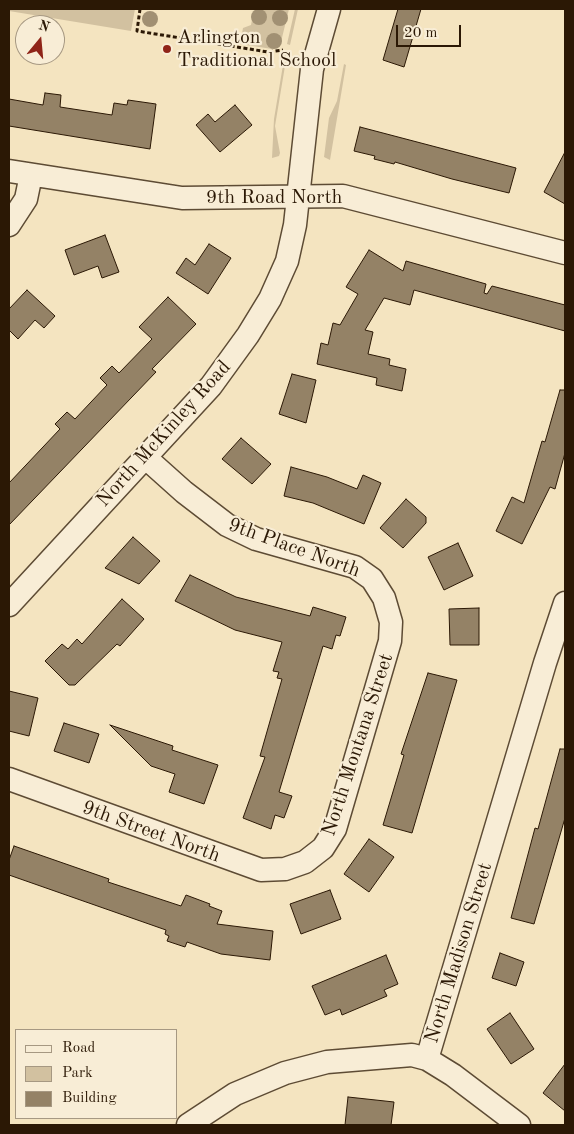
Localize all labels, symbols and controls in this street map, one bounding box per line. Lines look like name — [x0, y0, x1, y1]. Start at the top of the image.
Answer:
north arrow — [15, 15, 65, 65]
scale bar — [399, 15, 464, 47]
text: N — [37, 18, 51, 35]
place label: Arlington Traditional School — [177, 26, 336, 73]
text: 20 m — [404, 26, 438, 41]
marker: Arlington Traditional School — [161, 43, 173, 55]
street label: 9th Road North — [206, 186, 342, 210]
street label: North McKinley Road — [92, 356, 236, 512]
street label: 9th Place North — [225, 513, 363, 583]
street label: North Montana Street — [317, 651, 399, 839]
street label: 9th Street North — [79, 796, 223, 868]
street label: North Madison Street — [420, 860, 498, 1046]
legend — [15, 1029, 178, 1119]
text: Road — [62, 1041, 95, 1056]
text: Park — [62, 1066, 93, 1081]
text: Building — [62, 1091, 117, 1106]

